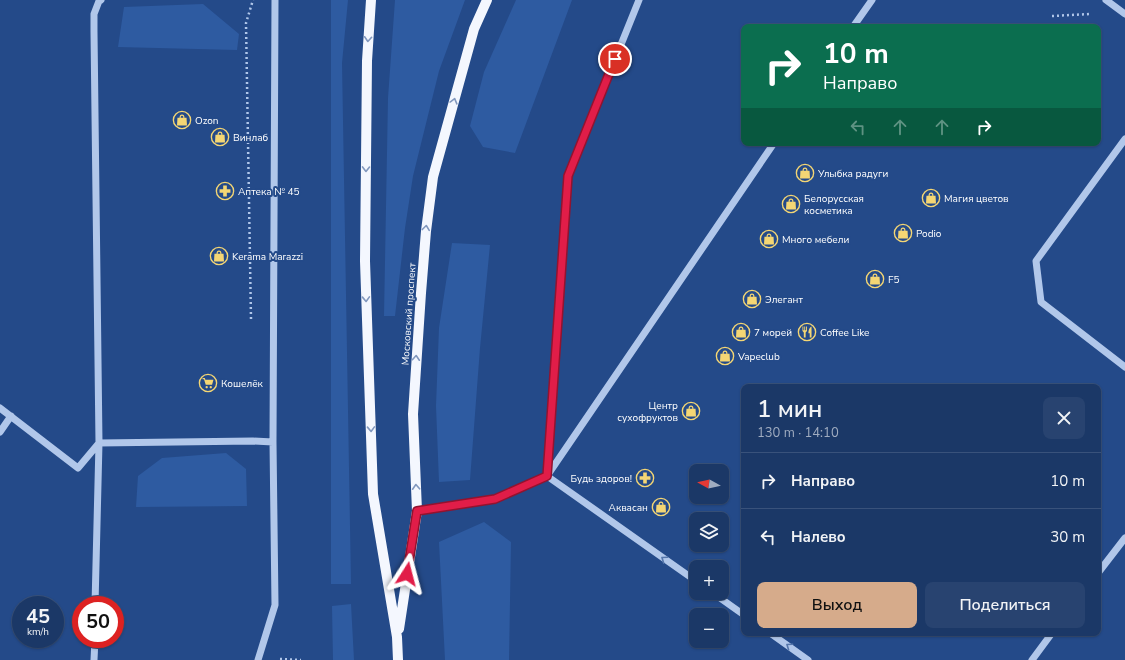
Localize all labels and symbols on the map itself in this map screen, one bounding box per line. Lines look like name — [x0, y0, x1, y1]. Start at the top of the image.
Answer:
one-way arrow — [364, 36, 373, 42]
pin — [598, 42, 632, 76]
one-way arrow — [449, 98, 458, 105]
shop icon: Ozon — [172, 110, 192, 130]
place label: Ozon — [195, 114, 218, 128]
shop icon: Винлаб — [210, 127, 230, 147]
place label: Винлаб — [233, 131, 269, 145]
shop icon: Улыбка радуги — [795, 163, 815, 183]
one-way arrow — [362, 166, 370, 172]
place label: Улыбка радуги — [817, 167, 888, 181]
pharmacy icon: Аптека № 45 — [215, 181, 235, 201]
place label: Аптека № 45 — [238, 185, 300, 199]
shop icon: Магия цветов — [921, 188, 941, 208]
place label: Белорусская косметика — [804, 192, 864, 218]
place label: Магия цветов — [944, 192, 1009, 206]
shop icon: Белорусская косметика — [781, 194, 801, 214]
shop icon: Podio — [893, 223, 913, 243]
one-way arrow — [422, 225, 431, 231]
place label: Podio — [916, 227, 942, 241]
shop icon: Много мебели — [759, 229, 779, 249]
place label: Много мебели — [782, 233, 849, 247]
shop icon: Kerama Marazzi — [209, 246, 229, 266]
place label: Kerama Marazzi — [232, 250, 303, 264]
street label: Московский проспект — [398, 262, 420, 366]
shop icon: F5 — [865, 269, 885, 289]
place label: F5 — [888, 273, 899, 287]
shop icon: Элегант — [742, 289, 762, 309]
place label: Элегант — [765, 293, 803, 307]
one-way arrow — [362, 296, 370, 302]
shop icon: 7 морей — [731, 322, 751, 342]
restaurant icon: Coffee Like — [797, 322, 817, 342]
place label: 7 морей — [754, 326, 792, 340]
place label: Coffee Like — [820, 326, 869, 340]
shop icon: Vapeclub — [715, 346, 735, 366]
place label: Vapeclub — [737, 350, 780, 364]
one-way arrow — [412, 354, 421, 361]
supermarket icon: Кошелёк — [198, 373, 218, 393]
place label: Кошелёк — [221, 377, 264, 391]
place label: Центр сухофруктов — [617, 399, 679, 425]
shop icon: Центр сухофруктов — [681, 401, 701, 421]
one-way arrow — [366, 426, 375, 432]
north arrow — [689, 464, 729, 504]
pharmacy icon: Будь здоров! — [635, 468, 655, 488]
place label: Будь здоров! — [570, 472, 632, 486]
one-way arrow — [412, 484, 420, 490]
shop icon: Аквасан — [651, 497, 671, 517]
place label: Аквасан — [609, 501, 648, 515]
position arrow — [386, 553, 428, 595]
one-way arrow — [661, 556, 668, 564]
speed limit sign: 50 — [72, 596, 124, 648]
one-way arrow — [786, 644, 793, 651]

